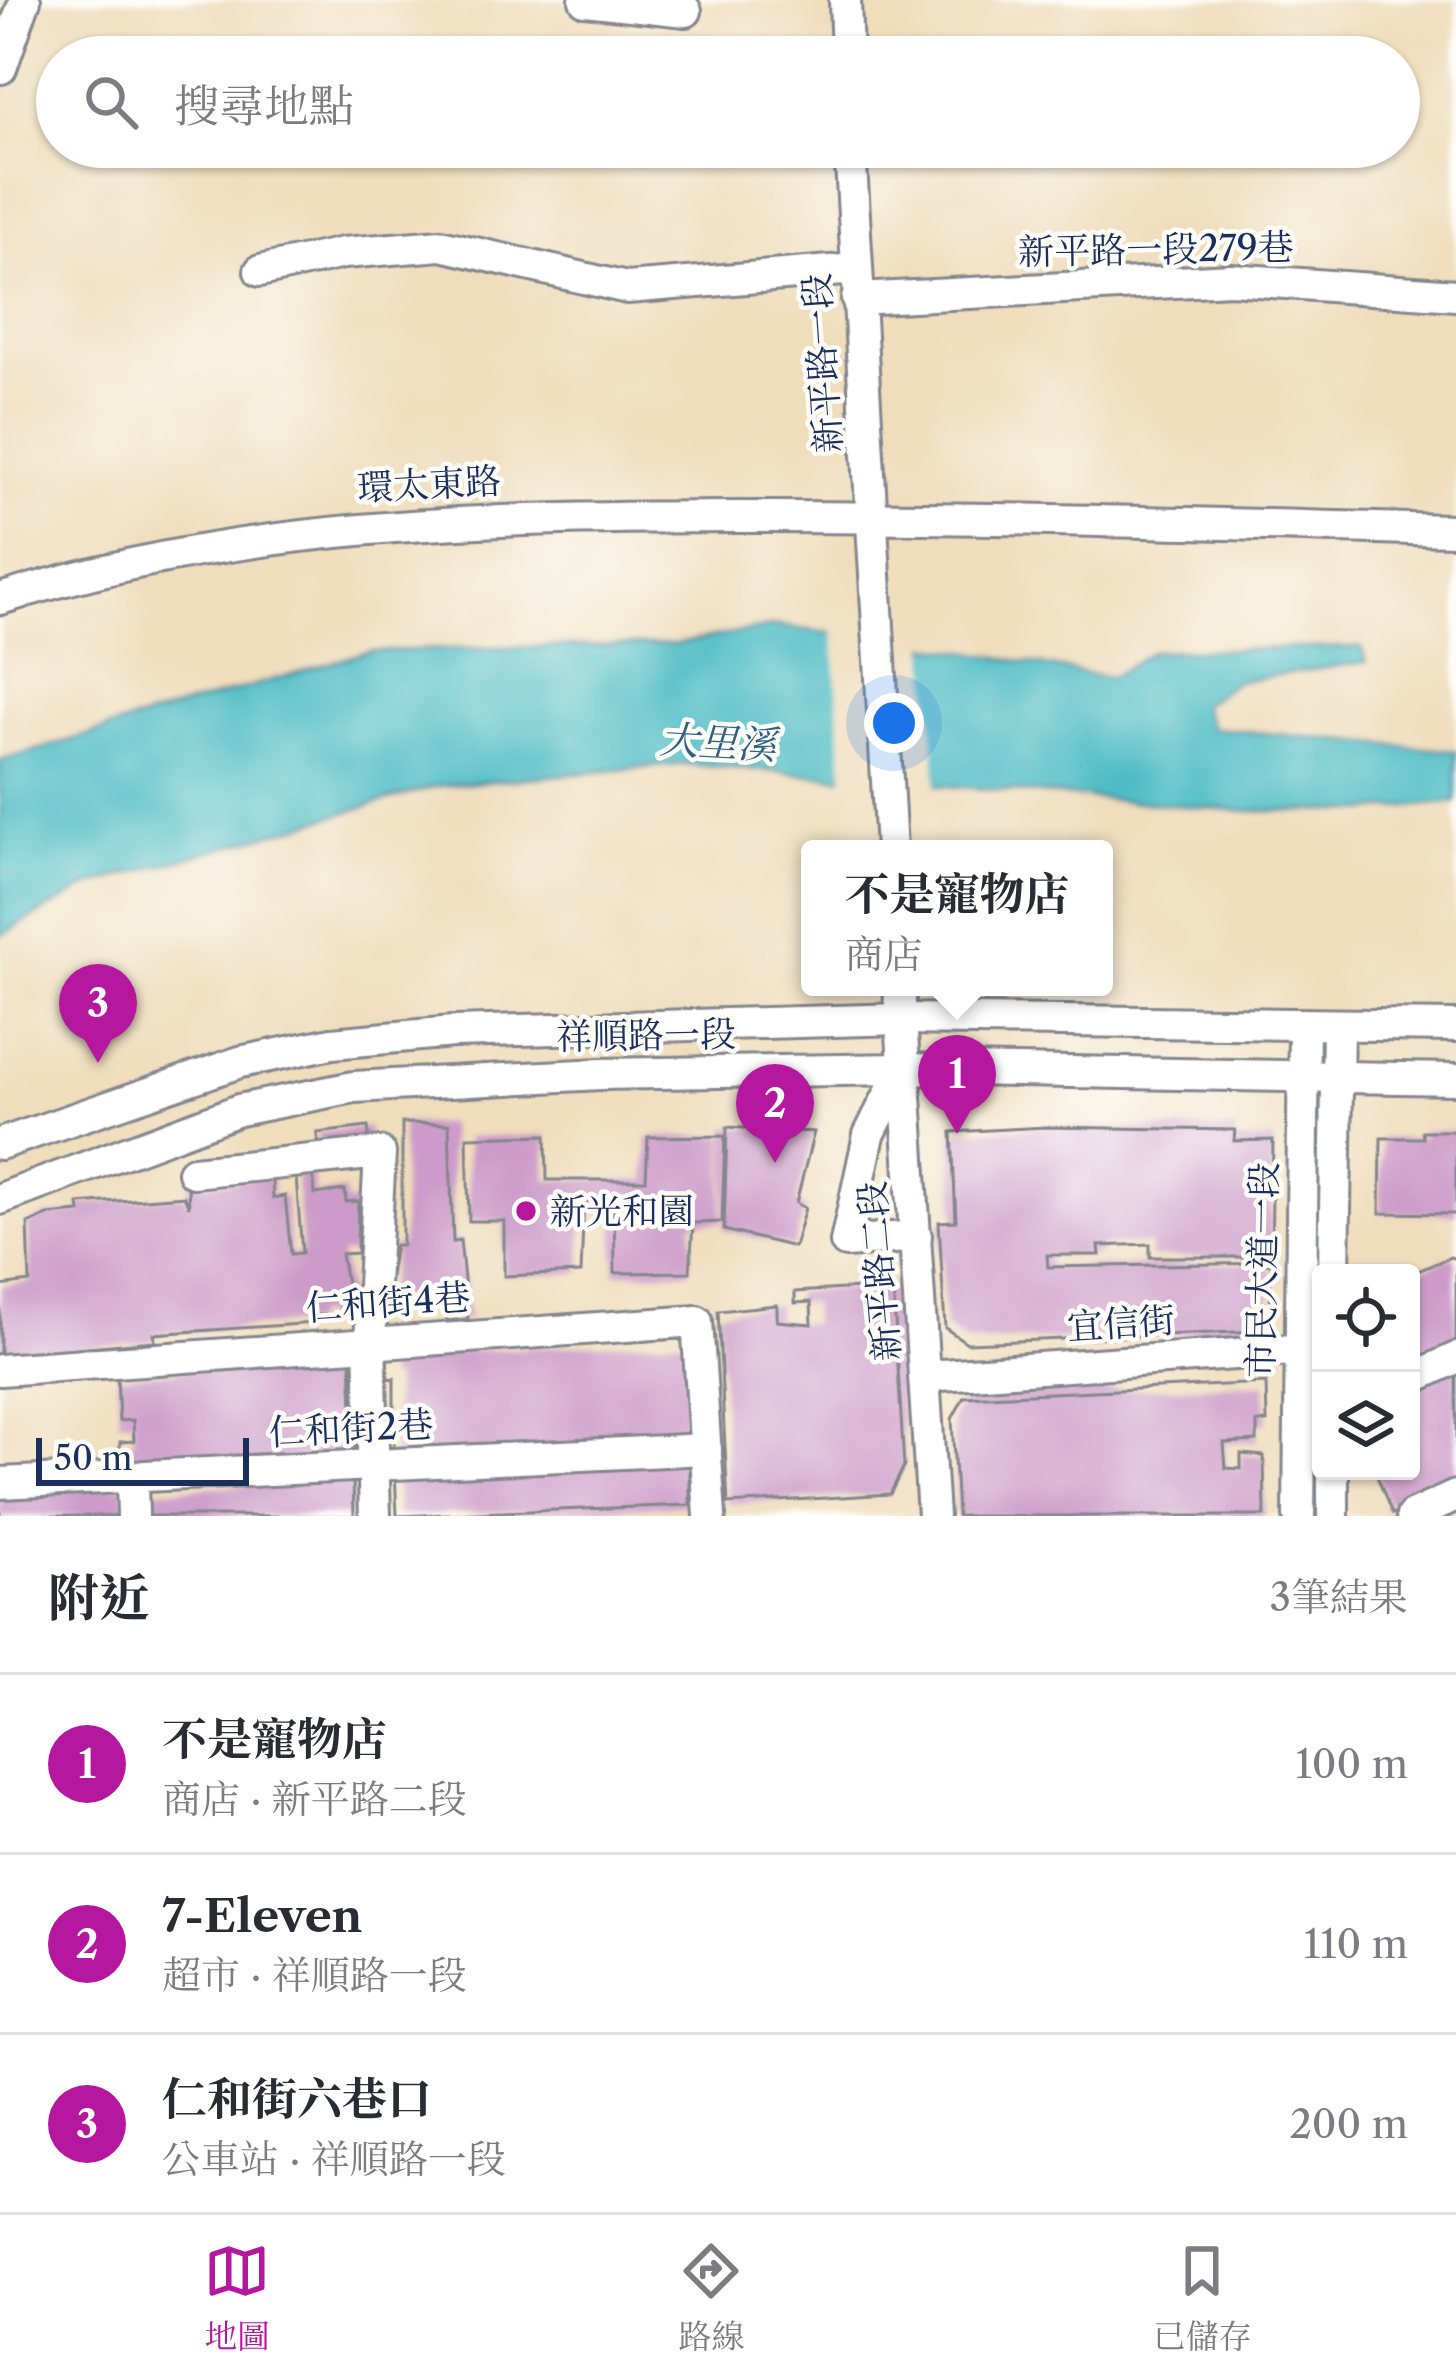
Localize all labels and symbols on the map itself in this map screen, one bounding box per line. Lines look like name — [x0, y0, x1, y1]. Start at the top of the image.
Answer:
street label: 新平路一段279巷 — [1018, 225, 1294, 273]
street label: 新平路一段 — [794, 272, 850, 454]
street label: 環太東路 — [356, 458, 502, 510]
your location — [864, 693, 924, 753]
water label: 大里溪 — [658, 715, 782, 769]
pin: 3 — [59, 964, 137, 1063]
street label: 祥順路一段 — [556, 1011, 736, 1059]
pin: 1 — [918, 1035, 996, 1134]
pin: 2 — [736, 1064, 814, 1163]
street label: 市民大道一段 — [1238, 1162, 1286, 1378]
street label: 新平路二段 — [849, 1179, 909, 1363]
place label: 新光和園 — [550, 1189, 694, 1233]
marker: 新光和園 — [513, 1198, 539, 1224]
street label: 仁和街4巷 — [304, 1274, 472, 1330]
street label: 宜信街 — [1066, 1297, 1176, 1349]
street label: 仁和街2巷 — [268, 1402, 434, 1454]
scale bar — [36, 1432, 249, 1485]

